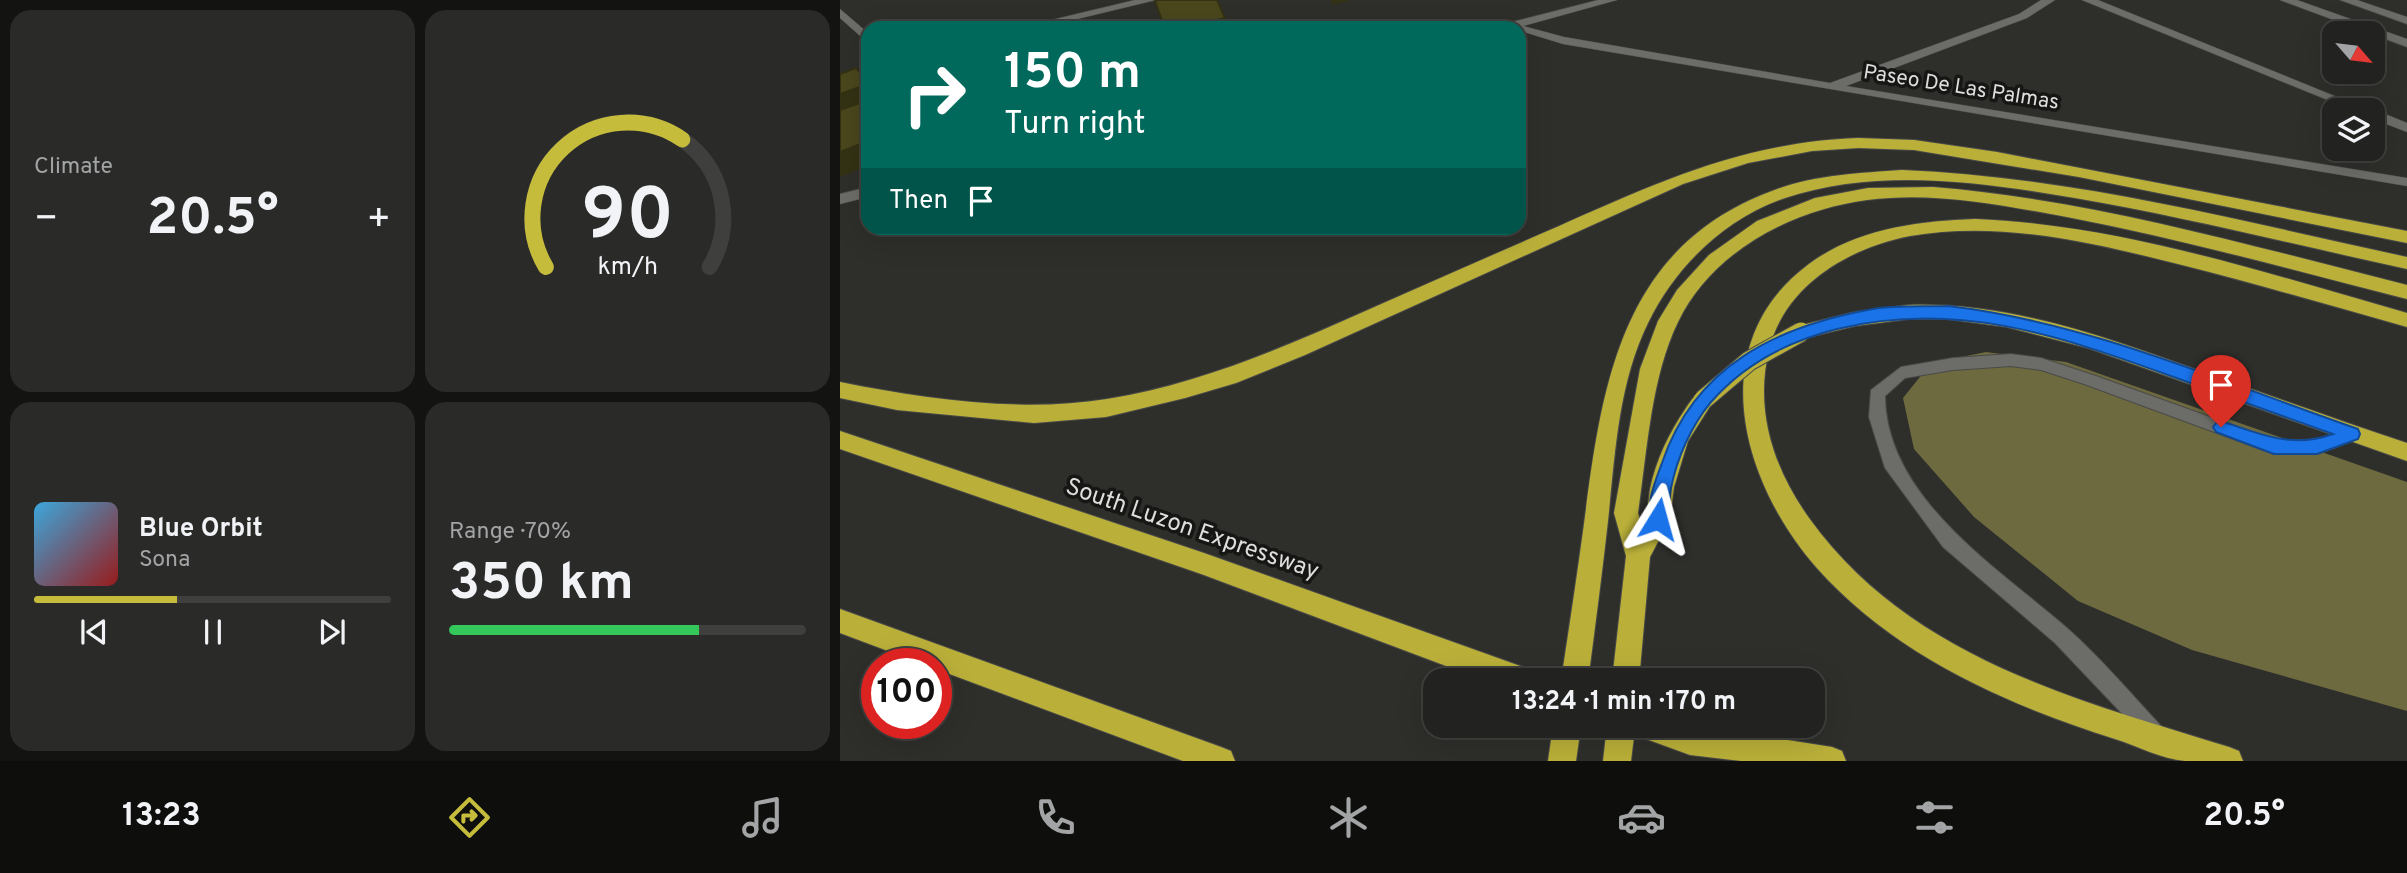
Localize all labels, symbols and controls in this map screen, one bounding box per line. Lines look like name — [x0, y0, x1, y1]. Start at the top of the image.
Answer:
north arrow — [2322, 21, 2385, 84]
map controls — [2322, 21, 2385, 161]
text: 150 m — [1004, 44, 1141, 106]
icon: right — [889, 49, 980, 140]
street label: Paseo De Las Palmas — [1861, 59, 2061, 117]
button: layers — [2322, 98, 2385, 161]
text: Turn right — [1004, 105, 1146, 145]
text: Climate — [34, 153, 113, 182]
text: 90 — [581, 173, 674, 265]
icon: arrive — [962, 182, 1000, 220]
text: Then — [889, 185, 948, 218]
text: 20.5° — [146, 187, 279, 253]
text: − — [34, 196, 59, 245]
text: + — [366, 196, 391, 245]
text: km/h — [597, 252, 658, 284]
pin — [2191, 355, 2251, 427]
icon: arrive — [2202, 366, 2240, 404]
street label: South Luzon Expressway — [1061, 473, 1323, 587]
position arrow — [1621, 482, 1695, 556]
text: Blue Orbit — [139, 513, 263, 546]
text: Range · 70% — [449, 518, 571, 547]
text: Sona — [139, 546, 190, 575]
text: 350 km — [449, 552, 634, 618]
icon: previous — [75, 613, 113, 651]
icon: pause — [194, 613, 232, 651]
icon: next — [313, 613, 351, 651]
speed limit sign: 100 — [861, 648, 952, 739]
text: 13:24 · 1 min · 170 m — [1512, 686, 1736, 719]
icon: directions — [445, 793, 494, 842]
icon: music — [738, 793, 787, 842]
icon: phone — [1031, 793, 1080, 842]
icon: climate — [1324, 793, 1373, 842]
icon: car — [1617, 793, 1666, 842]
icon: filters — [1910, 793, 1959, 842]
text: 13:23 — [122, 797, 201, 837]
text: 20.5° — [2204, 797, 2285, 837]

